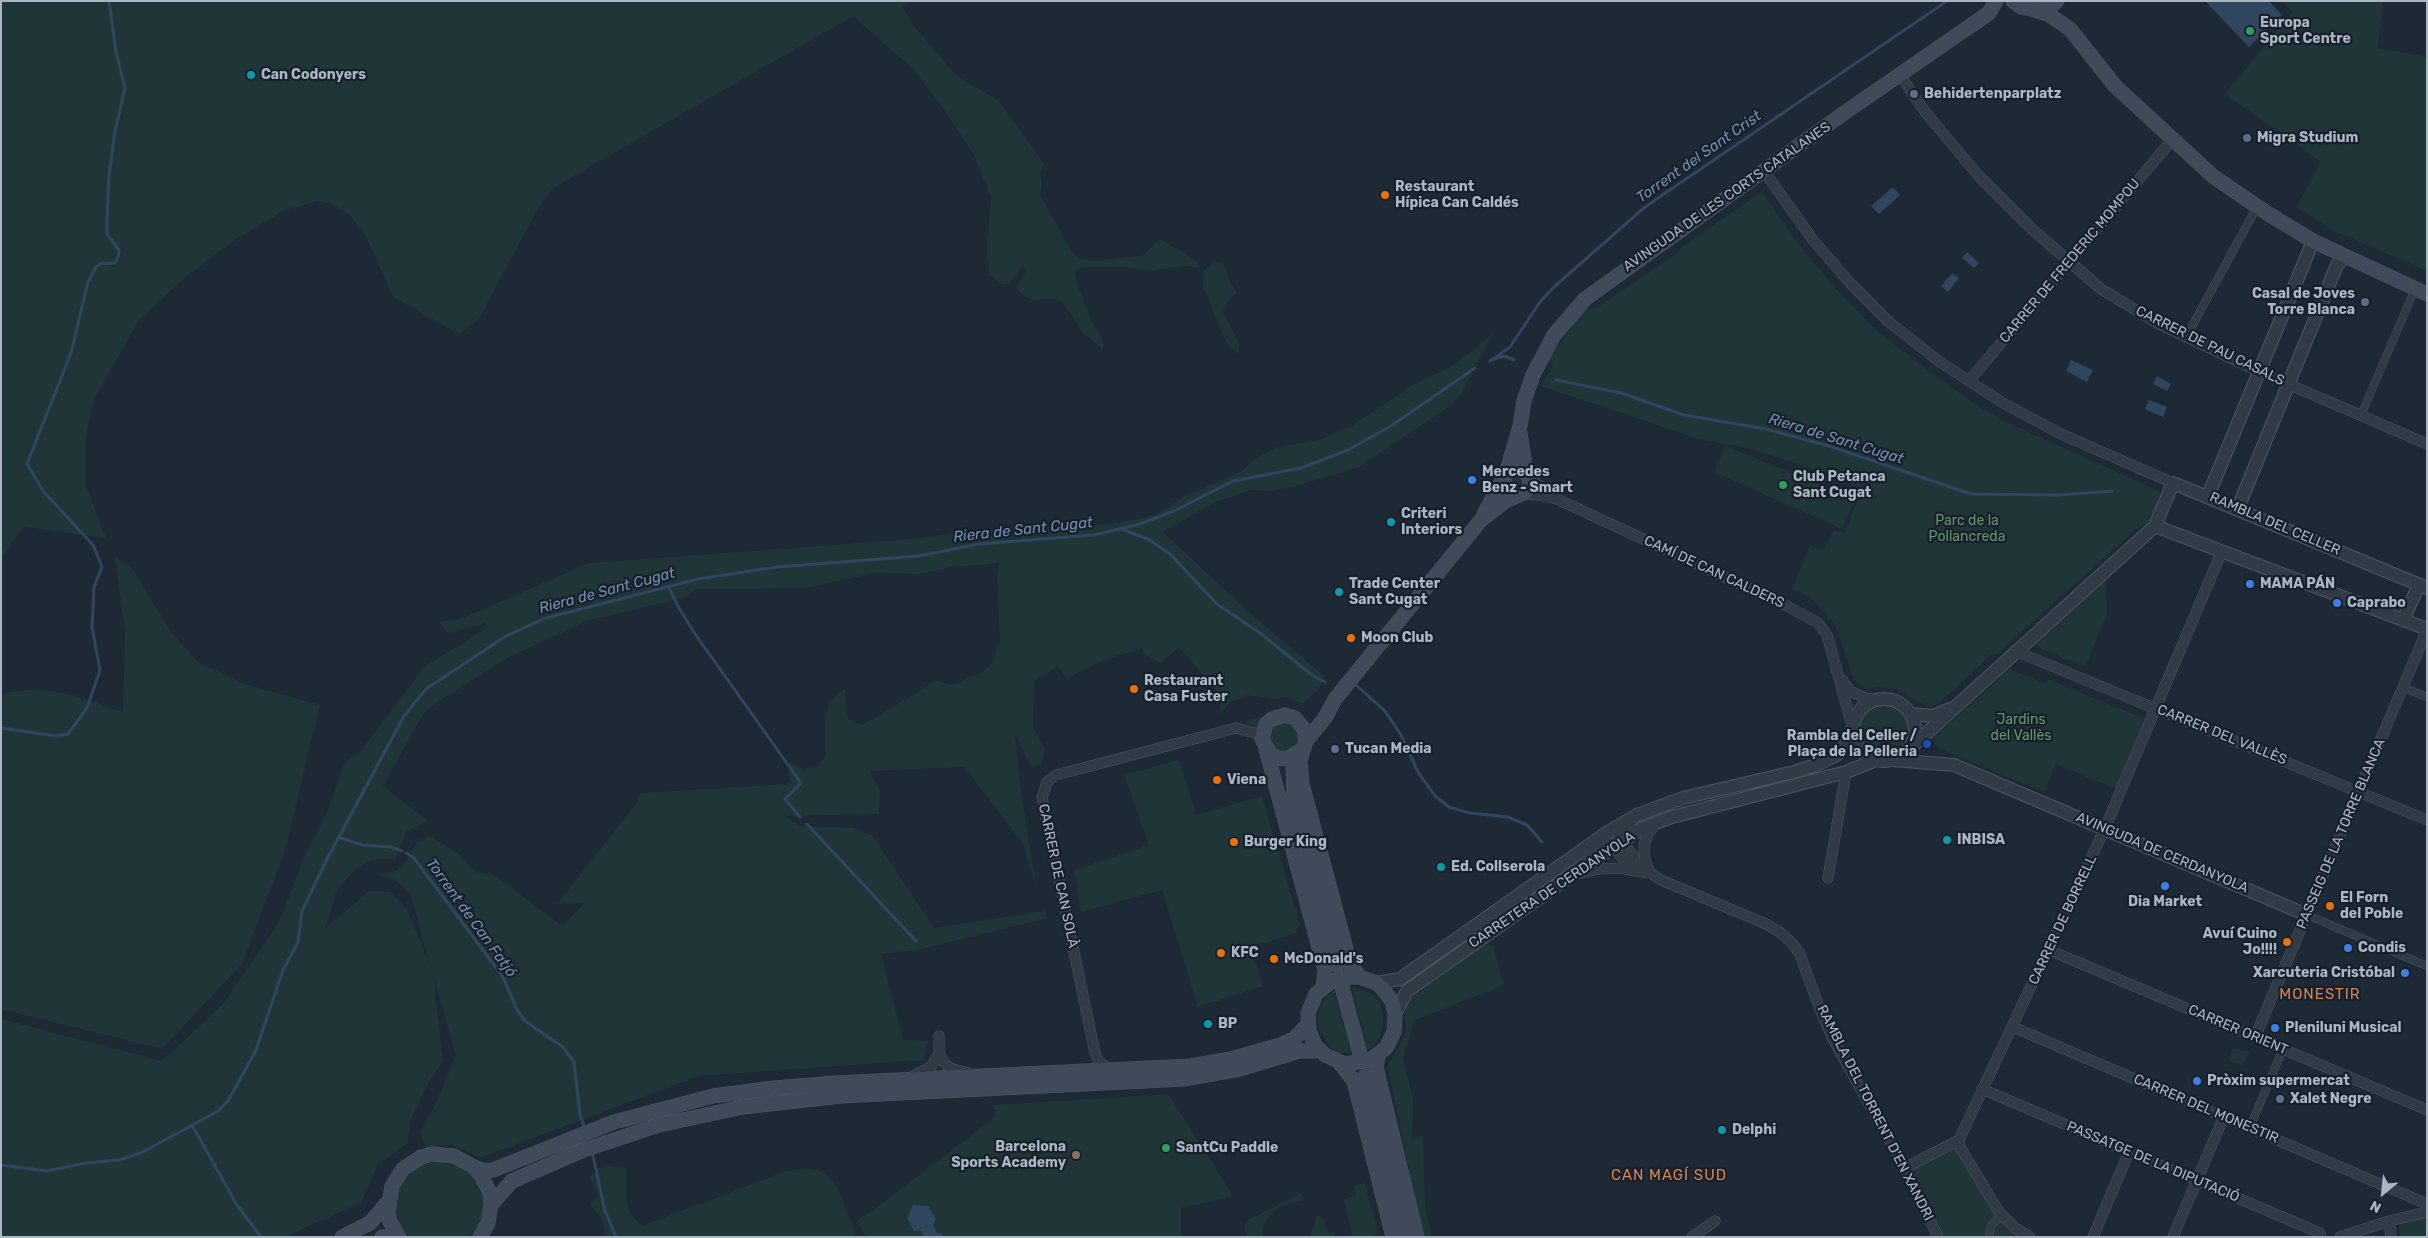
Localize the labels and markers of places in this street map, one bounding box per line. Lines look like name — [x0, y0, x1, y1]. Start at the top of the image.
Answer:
place label: Europa Sport Centre — [2260, 15, 2351, 48]
marker: Europa Sport Centre — [2244, 25, 2256, 37]
place label: Can Codonyers — [261, 67, 366, 83]
marker: Can Codonyers — [245, 69, 257, 81]
place label: Behidertenparplatz — [1924, 86, 2061, 102]
marker: Behidertenparplatz — [1908, 88, 1920, 100]
place label: Migra Studium — [2257, 130, 2358, 146]
marker: Migra Studium — [2241, 132, 2253, 144]
place label: Restaurant Hípica Can Caldés — [1395, 179, 1519, 212]
marker: Restaurant Hípica Can Caldés — [1379, 189, 1391, 201]
place label: Casal de Joves Torre Blanca — [2252, 286, 2355, 318]
marker: Casal de Joves Torre Blanca — [2359, 296, 2371, 308]
place label: Mercedes Benz - Smart — [1482, 464, 1573, 497]
place label: Club Petanca Sant Cugat — [1793, 469, 1886, 502]
marker: Mercedes Benz - Smart — [1466, 474, 1478, 486]
marker: Club Petanca Sant Cugat — [1777, 479, 1789, 491]
place label: Criteri Interiors — [1401, 506, 1462, 538]
marker: Criteri Interiors — [1385, 516, 1397, 528]
place label: Trade Center Sant Cugat — [1349, 576, 1440, 608]
place label: MAMA PÁN — [2260, 576, 2335, 592]
marker: MAMA PÁN — [2244, 578, 2256, 590]
marker: Trade Center Sant Cugat — [1333, 586, 1345, 598]
place label: Caprabo — [2347, 595, 2406, 611]
marker: Caprabo — [2331, 597, 2343, 609]
place label: Moon Club — [1361, 630, 1433, 646]
marker: Moon Club — [1345, 632, 1357, 644]
place label: Restaurant Casa Fuster — [1144, 673, 1228, 706]
marker: Restaurant Casa Fuster — [1128, 683, 1140, 695]
place label: Rambla del Celler / Plaça de la Pelleria — [1787, 728, 1917, 760]
marker: Rambla del Celler / Plaça de la Pelleria — [1921, 738, 1933, 750]
place label: Tucan Media — [1345, 741, 1432, 757]
marker: Tucan Media — [1329, 743, 1341, 755]
place label: Viena — [1227, 772, 1266, 788]
marker: Viena — [1211, 774, 1223, 786]
place label: INBISA — [1957, 832, 2005, 848]
place label: Burger King — [1244, 834, 1327, 850]
marker: INBISA — [1941, 834, 1953, 846]
marker: Burger King — [1228, 836, 1240, 848]
place label: Ed. Collserola — [1451, 859, 1545, 875]
marker: Ed. Collserola — [1435, 861, 1447, 873]
marker: Dia Market — [2159, 880, 2171, 892]
place label: El Forn del Poble — [2340, 890, 2403, 922]
place label: Dia Market — [2128, 894, 2202, 910]
marker: El Forn del Poble — [2324, 900, 2336, 912]
place label: Avuí Cuino Jo!!!! — [2203, 926, 2277, 959]
marker: Avuí Cuino Jo!!!! — [2281, 936, 2293, 948]
place label: Condis — [2358, 940, 2406, 956]
marker: Condis — [2342, 942, 2354, 954]
place label: KFC — [1231, 945, 1259, 961]
marker: KFC — [1215, 947, 1227, 959]
place label: McDonald's — [1284, 951, 1363, 967]
marker: McDonald's — [1268, 953, 1280, 965]
place label: Xarcuteria Cristóbal — [2253, 965, 2395, 981]
marker: Xarcuteria Cristóbal — [2399, 967, 2411, 979]
place label: BP — [1218, 1016, 1237, 1032]
marker: BP — [1202, 1018, 1214, 1030]
place label: Pleniluni Musical — [2285, 1020, 2402, 1036]
marker: Pleniluni Musical — [2269, 1022, 2281, 1034]
place label: Pròxim supermercat — [2207, 1073, 2350, 1089]
marker: Pròxim supermercat — [2191, 1075, 2203, 1087]
place label: Xalet Negre — [2290, 1091, 2372, 1107]
marker: Xalet Negre — [2274, 1093, 2286, 1105]
place label: Delphi — [1732, 1122, 1776, 1138]
marker: Delphi — [1716, 1124, 1728, 1136]
place label: Barcelona Sports Academy — [951, 1139, 1066, 1172]
place label: SantCu Paddle — [1176, 1140, 1278, 1156]
marker: SantCu Paddle — [1160, 1142, 1172, 1154]
marker: Barcelona Sports Academy — [1070, 1149, 1082, 1161]

